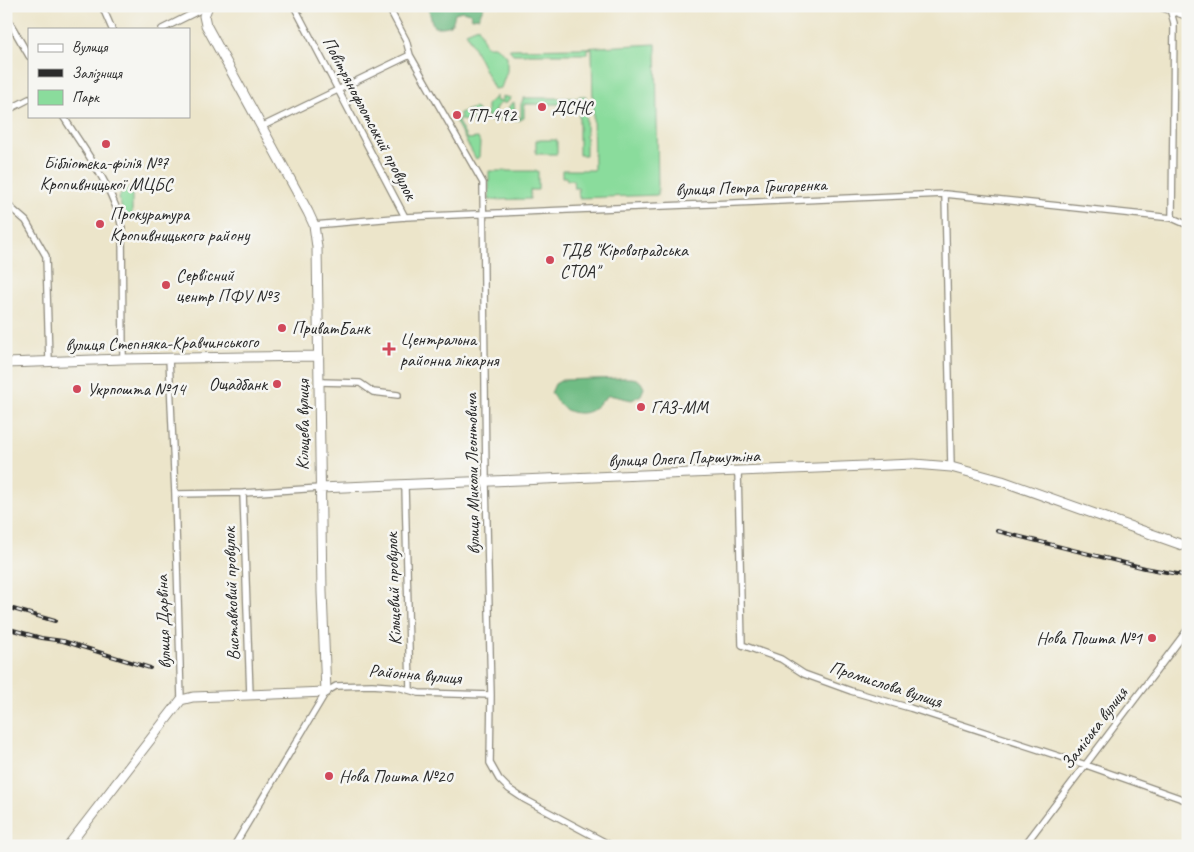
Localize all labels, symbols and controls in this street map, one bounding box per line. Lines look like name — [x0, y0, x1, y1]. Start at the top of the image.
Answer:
legend — [28, 28, 190, 118]
street label: Повітрянофлотський провулок — [318, 33, 423, 204]
text: Вулиця — [72, 38, 109, 57]
text: Залізниця — [72, 64, 123, 83]
text: Парк — [72, 88, 100, 107]
place label: ДСНС — [552, 96, 595, 118]
marker: ДСНС — [536, 101, 548, 113]
place label: ТП-492 — [467, 104, 518, 126]
marker: ТП-492 — [451, 109, 463, 121]
marker: Бібліотека-філія №7 Кропивницької МЦБС — [100, 138, 112, 150]
place label: Бібліотека-філія №7 Кропивницької МЦБС — [40, 152, 175, 195]
street label: вулиця Петра Григоренка — [675, 173, 828, 201]
place label: Прокуратура Кропивницького району — [110, 203, 251, 246]
marker: Прокуратура Кропивницького району — [94, 218, 106, 230]
place label: ТДВ "Кіровоградська СТОА" — [560, 239, 689, 282]
marker: ТДВ "Кіровоградська СТОА" — [544, 254, 556, 266]
place label: Сервісний центр ПФУ №3 — [176, 264, 281, 307]
marker: Сервісний центр ПФУ №3 — [160, 279, 172, 291]
place label: ПриватБанк — [292, 317, 371, 339]
marker: ПриватБанк — [276, 322, 288, 334]
place label: Центральна районна лікарня — [400, 328, 500, 371]
street label: вулиця Степняка-Кравчинського — [65, 330, 260, 356]
marker: Центральна районна лікарня — [382, 342, 396, 356]
place label: Ощадбанк — [209, 373, 268, 395]
place label: Укрпошта №14 — [87, 378, 187, 400]
marker: Ощадбанк — [271, 378, 283, 390]
street label: Кільцева вулиця — [292, 378, 314, 470]
marker: Укрпошта №14 — [71, 383, 83, 395]
street label: вулиця Миколи Леонтовича — [460, 391, 484, 555]
place label: ГАЗ-ММ — [651, 396, 709, 418]
marker: ГАЗ-ММ — [635, 401, 647, 413]
street label: вулиця Олега Паршутіна — [608, 444, 761, 472]
street label: Виставковий провулок — [218, 525, 244, 661]
street label: Кільцевий провулок — [380, 531, 406, 646]
street label: вулиця Дарвіна — [150, 574, 176, 669]
place label: Нова Пошта №1 — [1036, 627, 1143, 649]
marker: Нова Пошта №1 — [1146, 632, 1158, 644]
street label: Промислова вулиця — [827, 655, 946, 713]
street label: Районна вулиця — [368, 659, 464, 689]
street label: Заміська вулиця — [1056, 681, 1133, 774]
place label: Нова Пошта №20 — [339, 765, 455, 787]
marker: Нова Пошта №20 — [323, 770, 335, 782]

